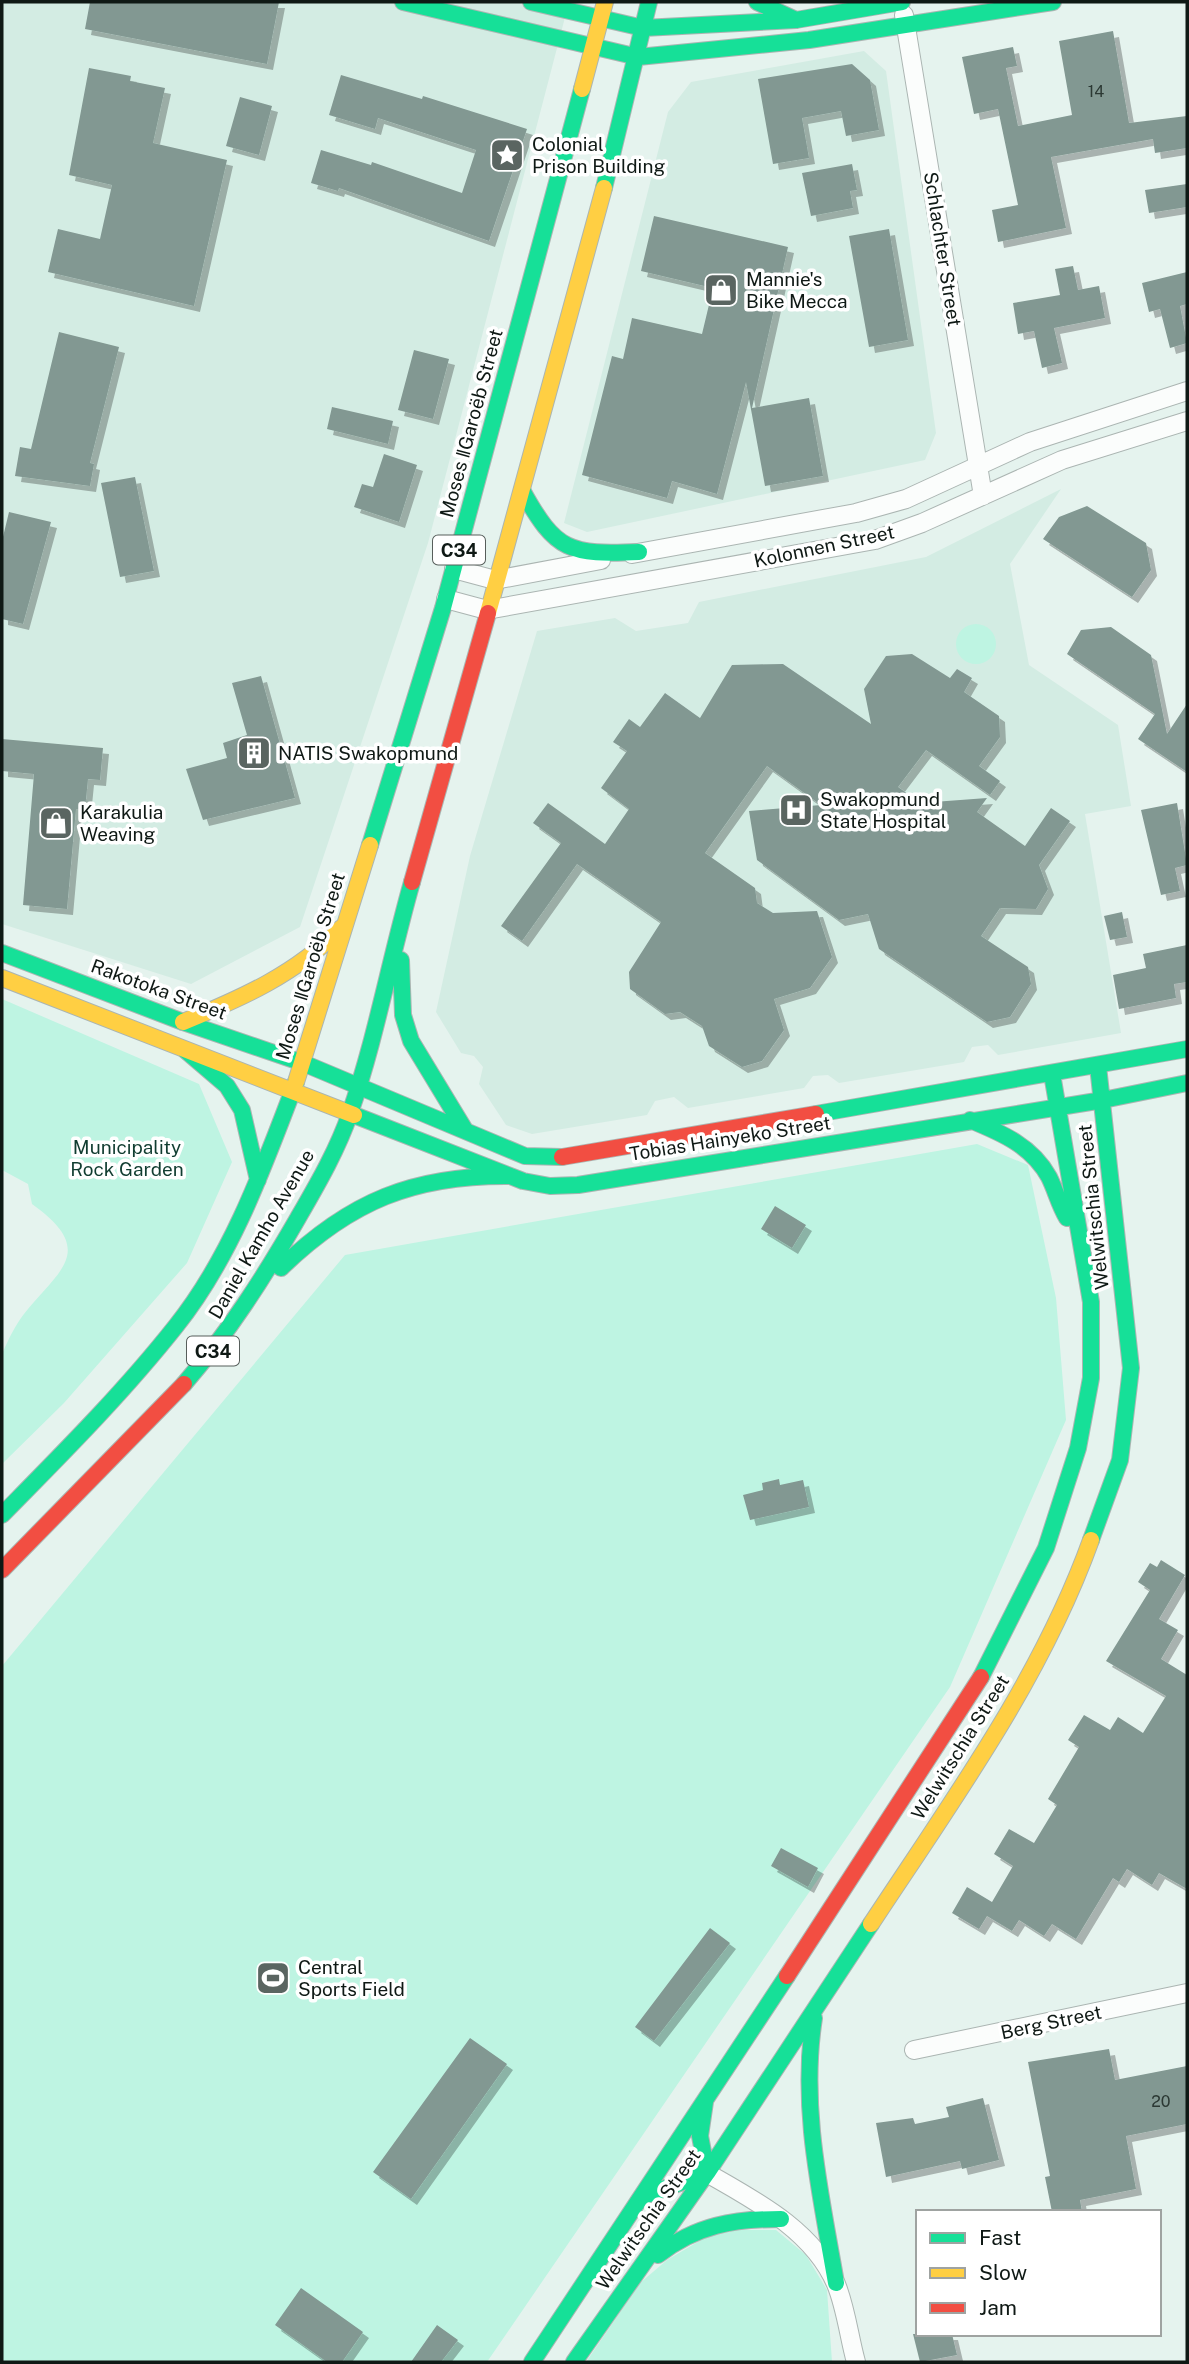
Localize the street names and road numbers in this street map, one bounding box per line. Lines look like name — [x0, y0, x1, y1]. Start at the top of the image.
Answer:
street label: Schlachter Street — [920, 170, 966, 328]
street label: Moses ǁGaroëb Street — [435, 326, 507, 520]
street label: Kolonnen Street — [752, 520, 896, 572]
road number: C34 — [433, 536, 485, 564]
street label: Moses ǁGaroëb Street — [271, 870, 349, 1062]
street label: Rakotoka Street — [88, 954, 230, 1024]
street label: Tobias Hainyeko Street — [628, 1111, 832, 1165]
street label: Welwitschia Street — [1073, 1123, 1113, 1291]
street label: Daniel Kamho Avenue — [204, 1145, 318, 1323]
road number: C34 — [187, 1336, 239, 1366]
street label: Welwitschia Street — [907, 1671, 1013, 1823]
street label: Berg Street — [999, 2001, 1103, 2043]
street label: Welwitschia Street — [591, 2145, 705, 2293]

